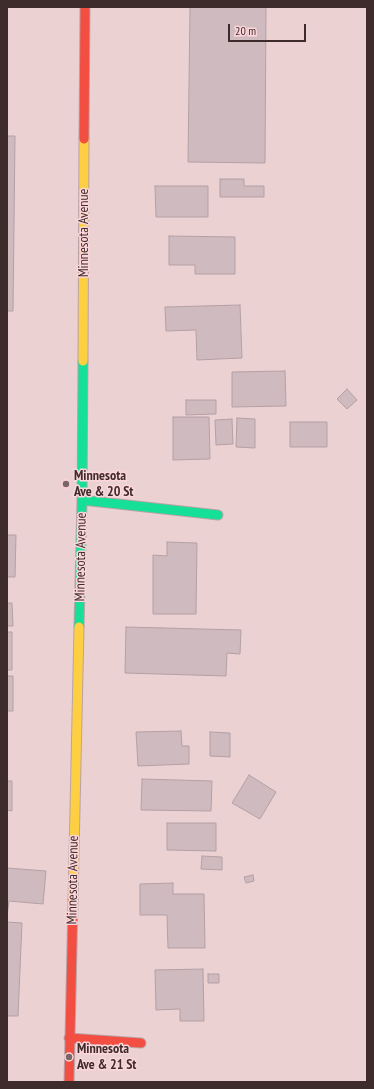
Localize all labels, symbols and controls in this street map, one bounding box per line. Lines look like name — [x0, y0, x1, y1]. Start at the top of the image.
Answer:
scale bar — [230, 16, 308, 42]
text: 20 m — [235, 23, 256, 38]
street label: Minnesota Avenue — [76, 189, 92, 277]
place label: Minnesota Ave & 20 St — [74, 468, 133, 500]
marker: Minnesota Ave & 20 St — [61, 479, 71, 489]
street label: Minnesota Avenue — [72, 513, 90, 601]
street label: Minnesota Avenue — [64, 836, 82, 924]
place label: Minnesota Ave & 21 St — [77, 1041, 136, 1074]
marker: Minnesota Ave & 21 St — [64, 1052, 74, 1062]

